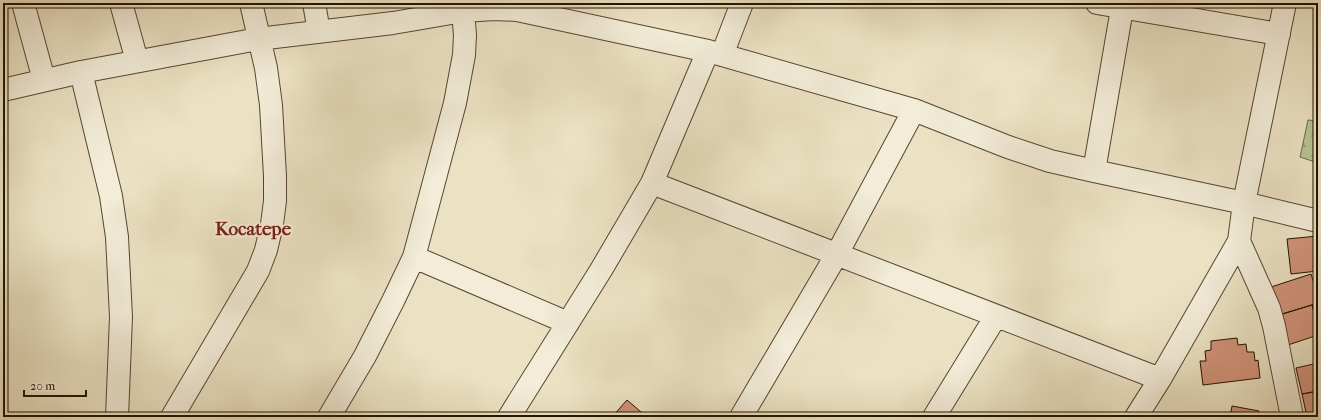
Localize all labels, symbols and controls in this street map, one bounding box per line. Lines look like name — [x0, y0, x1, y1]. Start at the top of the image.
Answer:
district label: Kocatepe — [215, 218, 292, 240]
scale bar — [24, 372, 86, 398]
text: 20 m — [30, 379, 55, 393]

